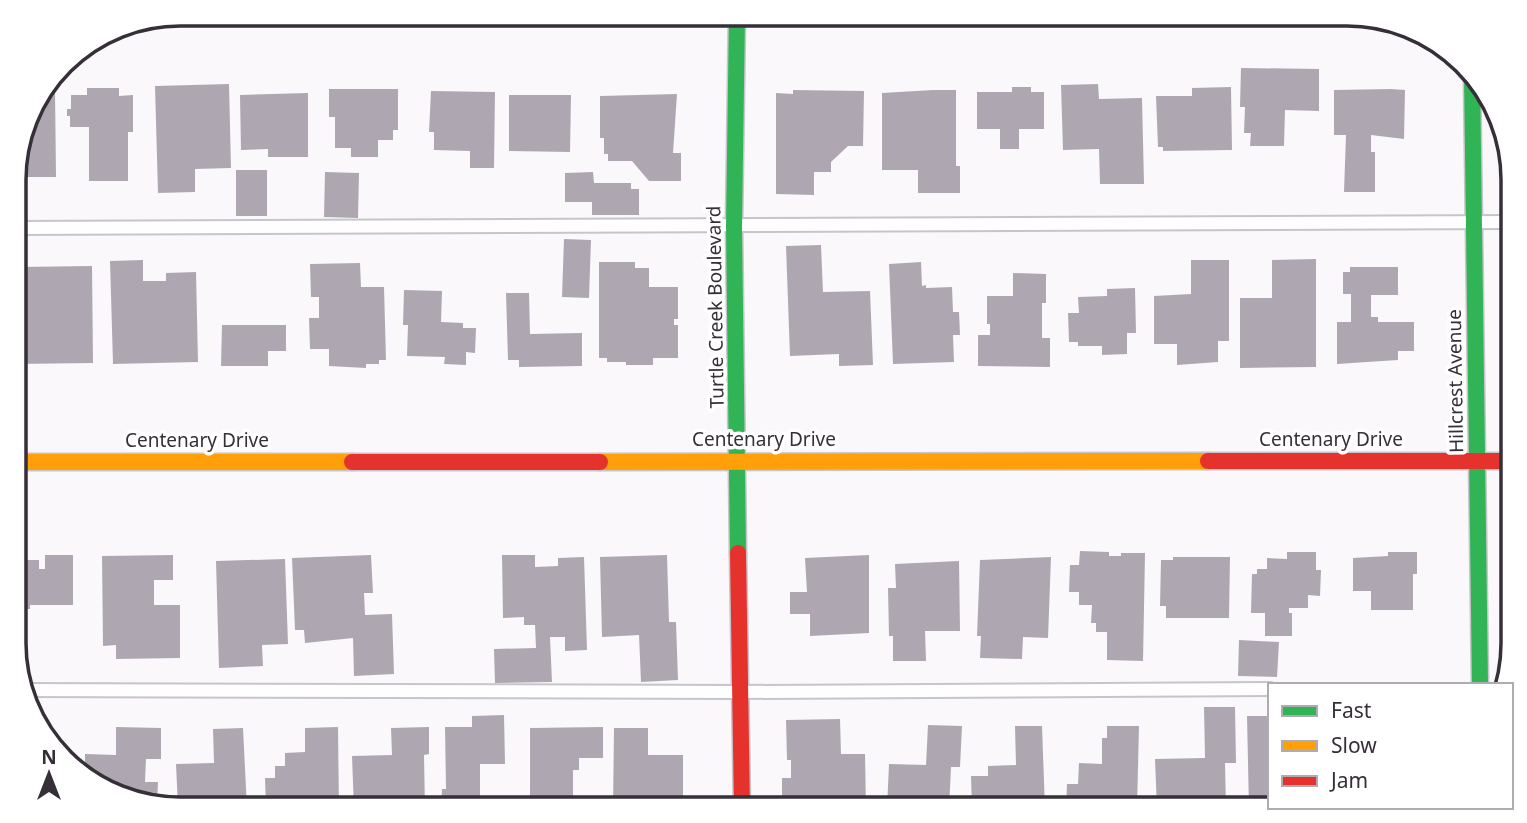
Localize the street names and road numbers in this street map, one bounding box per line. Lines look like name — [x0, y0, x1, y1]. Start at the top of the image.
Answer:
street label: Turtle Creek Boulevard — [700, 205, 730, 409]
street label: Hillcrest Avenue — [1441, 309, 1469, 453]
street label: Centenary Drive — [692, 426, 836, 452]
street label: Centenary Drive — [1259, 426, 1403, 452]
street label: Centenary Drive — [125, 427, 269, 453]

